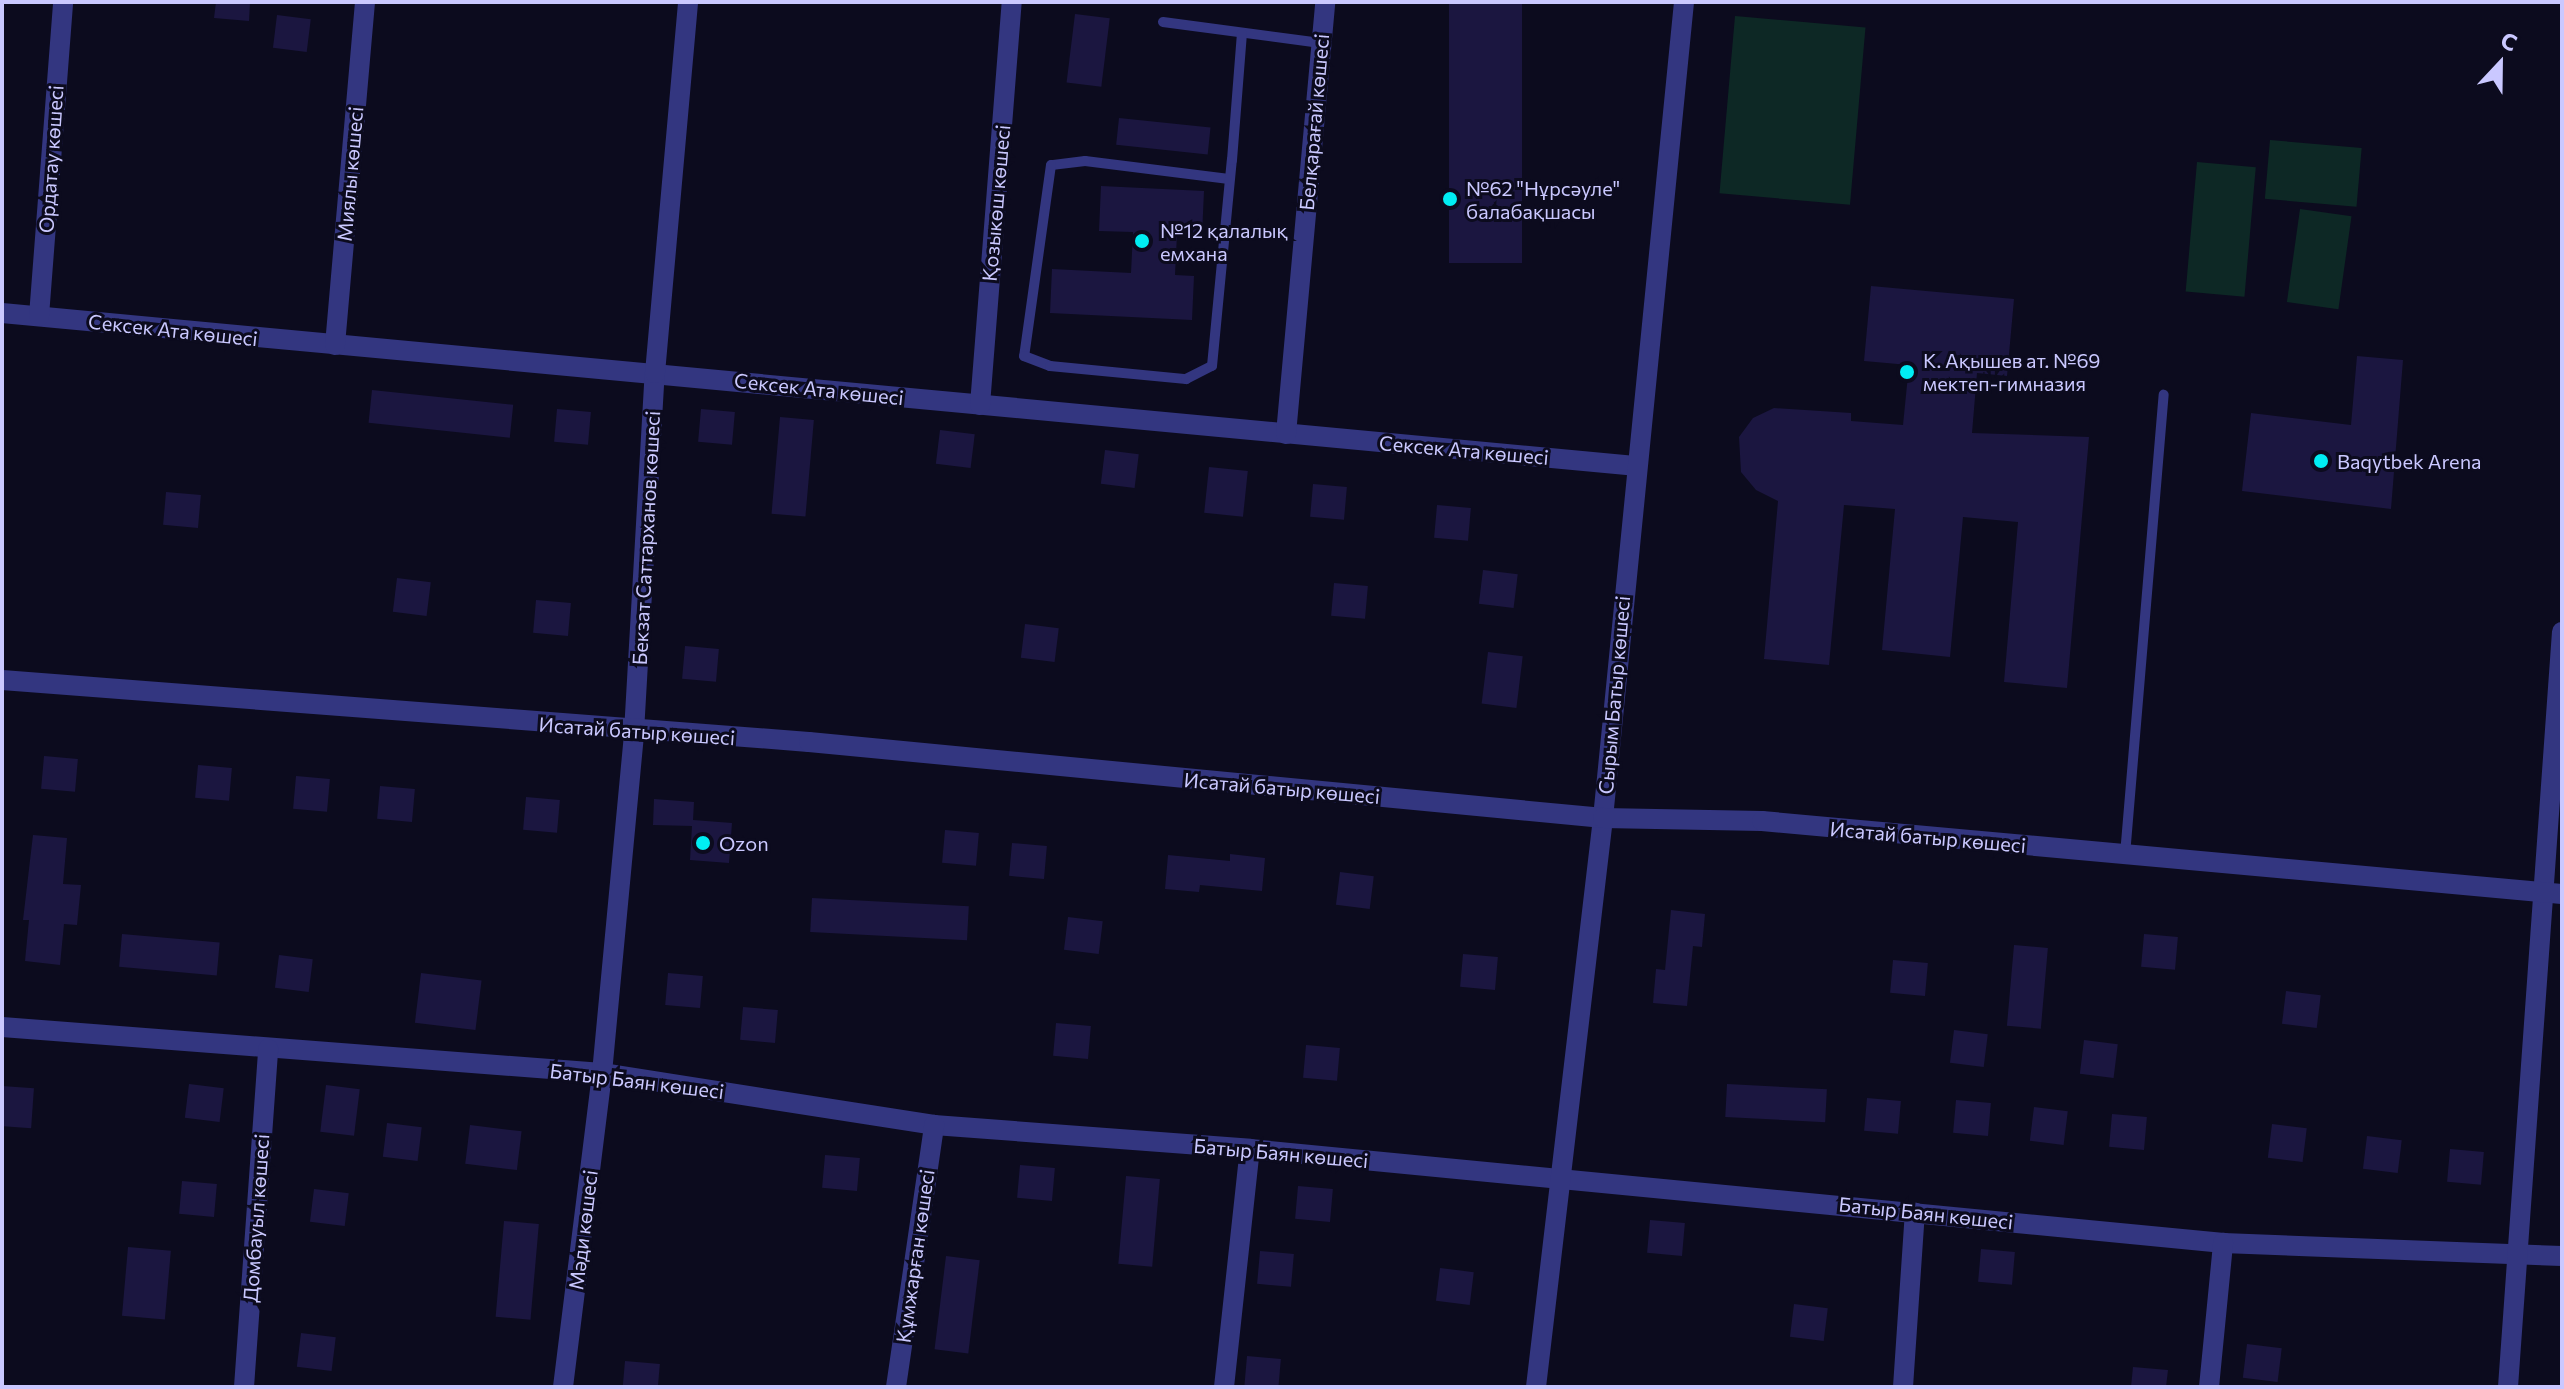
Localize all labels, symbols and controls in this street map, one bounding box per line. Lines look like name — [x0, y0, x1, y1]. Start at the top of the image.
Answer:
north arrow — [2460, 24, 2540, 104]
text: С — [2497, 26, 2521, 57]
street label: Белқарағай көшесі — [1294, 33, 1334, 211]
street label: Ордатау көшесі — [34, 84, 68, 234]
street label: Миялы көшесі — [332, 106, 368, 242]
street label: Қозыкөш көшесі — [977, 124, 1015, 282]
place label: №62 "Нұрсәуле" балабақшасы — [1466, 176, 1620, 223]
marker: №62 "Нұрсәуле" балабақшасы — [1441, 190, 1459, 208]
place label: №12 қалалық емхана — [1160, 218, 1288, 265]
marker: №12 қалалық емхана — [1131, 230, 1153, 252]
street label: Сексек Ата көшесі — [87, 309, 259, 351]
place label: К. Ақышев ат. №69 мектеп-гимназия — [1923, 348, 2100, 395]
marker: К. Ақышев ат. №69 мектеп-гимназия — [1898, 363, 1916, 381]
street label: Сексек Ата көшесі — [733, 368, 905, 410]
street label: Бекзат Саттарханов көшесі — [627, 410, 665, 666]
street label: Сексек Ата көшесі — [1378, 431, 1550, 469]
place label: Baqytbek Arena — [2337, 449, 2482, 473]
marker: Baqytbek Arena — [2312, 452, 2330, 470]
street label: Сырым Батыр көшесі — [1593, 595, 1635, 795]
street label: Исатай батыр көшесі — [538, 712, 736, 750]
street label: Исатай батыр көшесі — [1183, 767, 1381, 809]
street label: Исатай батыр көшесі — [1829, 816, 2027, 858]
place label: Ozon — [719, 831, 769, 855]
marker: Ozon — [694, 834, 712, 852]
street label: Батыр Баян көшесі — [549, 1058, 725, 1104]
street label: Домбауыл көшесі — [238, 1133, 274, 1303]
street label: Батыр Баян көшесі — [1193, 1133, 1369, 1173]
street label: Құмжарған көшесі — [891, 1168, 939, 1344]
street label: Мәди көшесі — [564, 1169, 602, 1291]
street label: Батыр Баян көшесі — [1838, 1192, 2014, 1234]

